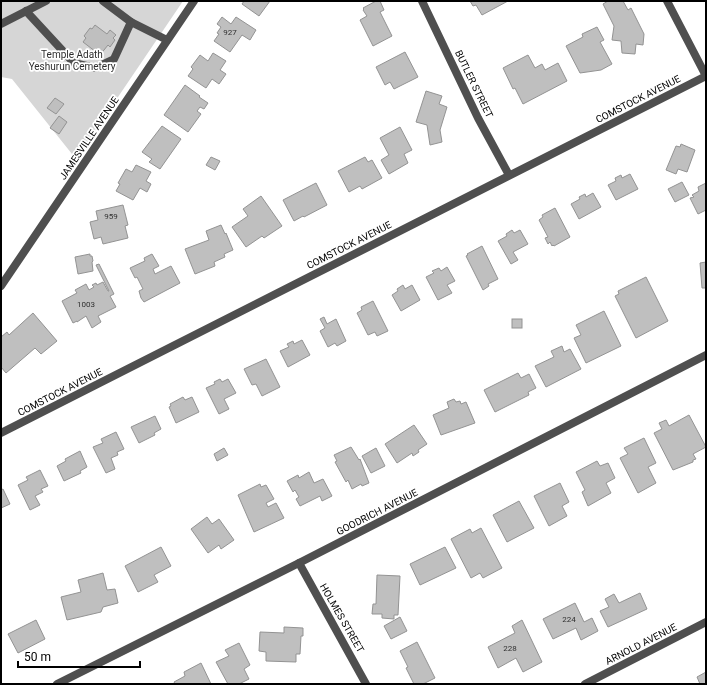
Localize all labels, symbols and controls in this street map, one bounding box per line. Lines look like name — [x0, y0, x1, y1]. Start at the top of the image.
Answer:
house number: 927 — [223, 28, 237, 37]
street label: BUTLER STREET — [453, 48, 495, 120]
park label: Temple Adath Yeshurun Cemetery — [29, 49, 116, 72]
street label: COMSTOCK AVENUE — [594, 73, 682, 125]
street label: JAMESVILLE AVENUE — [57, 94, 121, 182]
house number: 959 — [104, 212, 118, 221]
street label: COMSTOCK AVENUE — [305, 219, 393, 271]
house number: 1003 — [77, 300, 95, 309]
street label: COMSTOCK AVENUE — [16, 366, 104, 418]
street label: GOODRICH AVENUE — [335, 487, 420, 537]
street label: HOLMES STREET — [318, 582, 366, 654]
house number: 224 — [562, 615, 576, 624]
street label: ARNOLD AVENUE — [603, 621, 679, 667]
scale bar — [18, 643, 140, 669]
house number: 228 — [503, 644, 517, 653]
text: 50 m — [24, 650, 51, 664]

